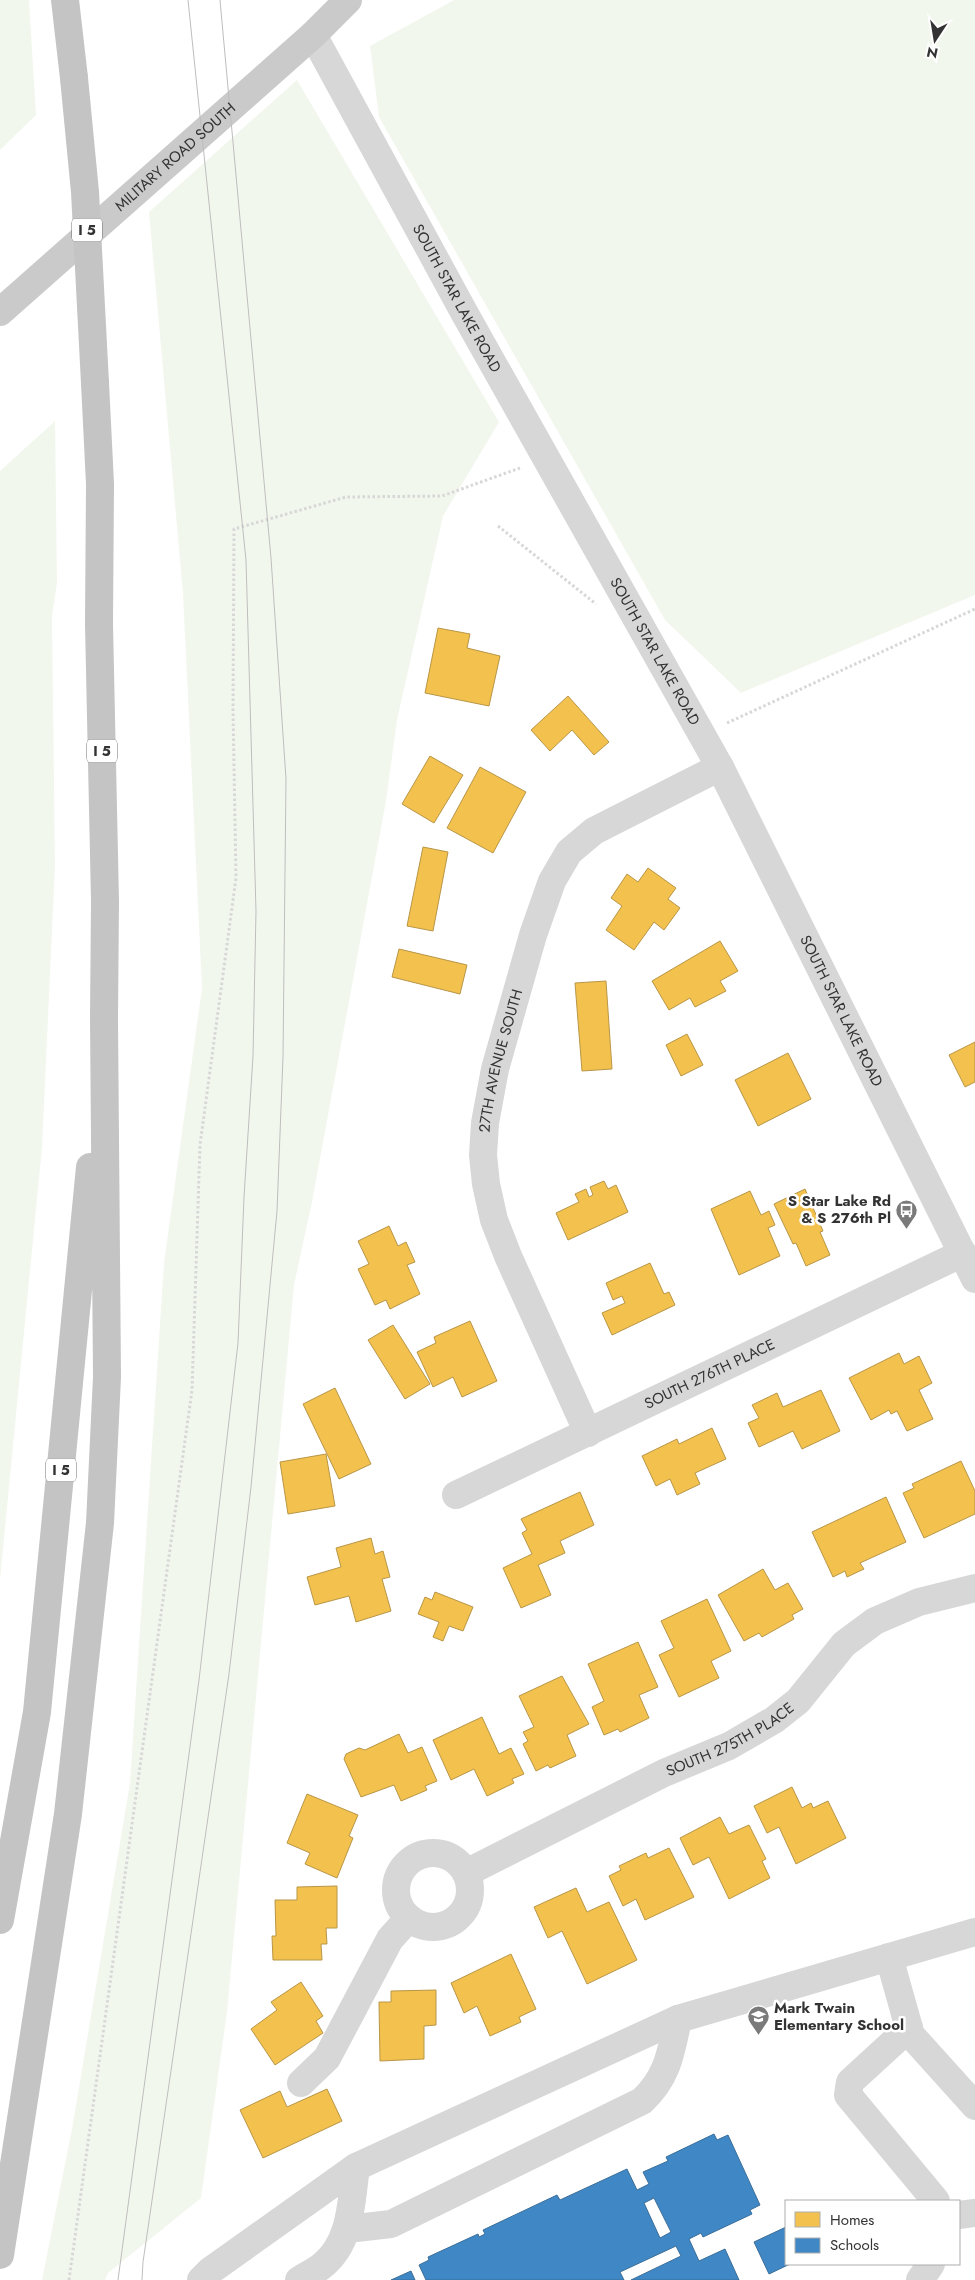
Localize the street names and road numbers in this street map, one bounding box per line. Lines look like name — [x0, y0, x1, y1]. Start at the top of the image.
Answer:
street label: MILITARY ROAD SOUTH — [110, 97, 240, 216]
road number: I 5 — [72, 218, 102, 242]
street label: SOUTH STAR LAKE ROAD — [407, 220, 507, 377]
street label: SOUTH STAR LAKE ROAD — [605, 574, 705, 729]
road number: I 5 — [87, 739, 117, 762]
street label: SOUTH STAR LAKE ROAD — [794, 931, 888, 1090]
street label: 27TH AVENUE SOUTH — [473, 987, 528, 1133]
street label: SOUTH 276TH PLACE — [641, 1333, 779, 1415]
road number: I 5 — [46, 1458, 76, 1482]
street label: SOUTH 275TH PLACE — [663, 1697, 799, 1782]

